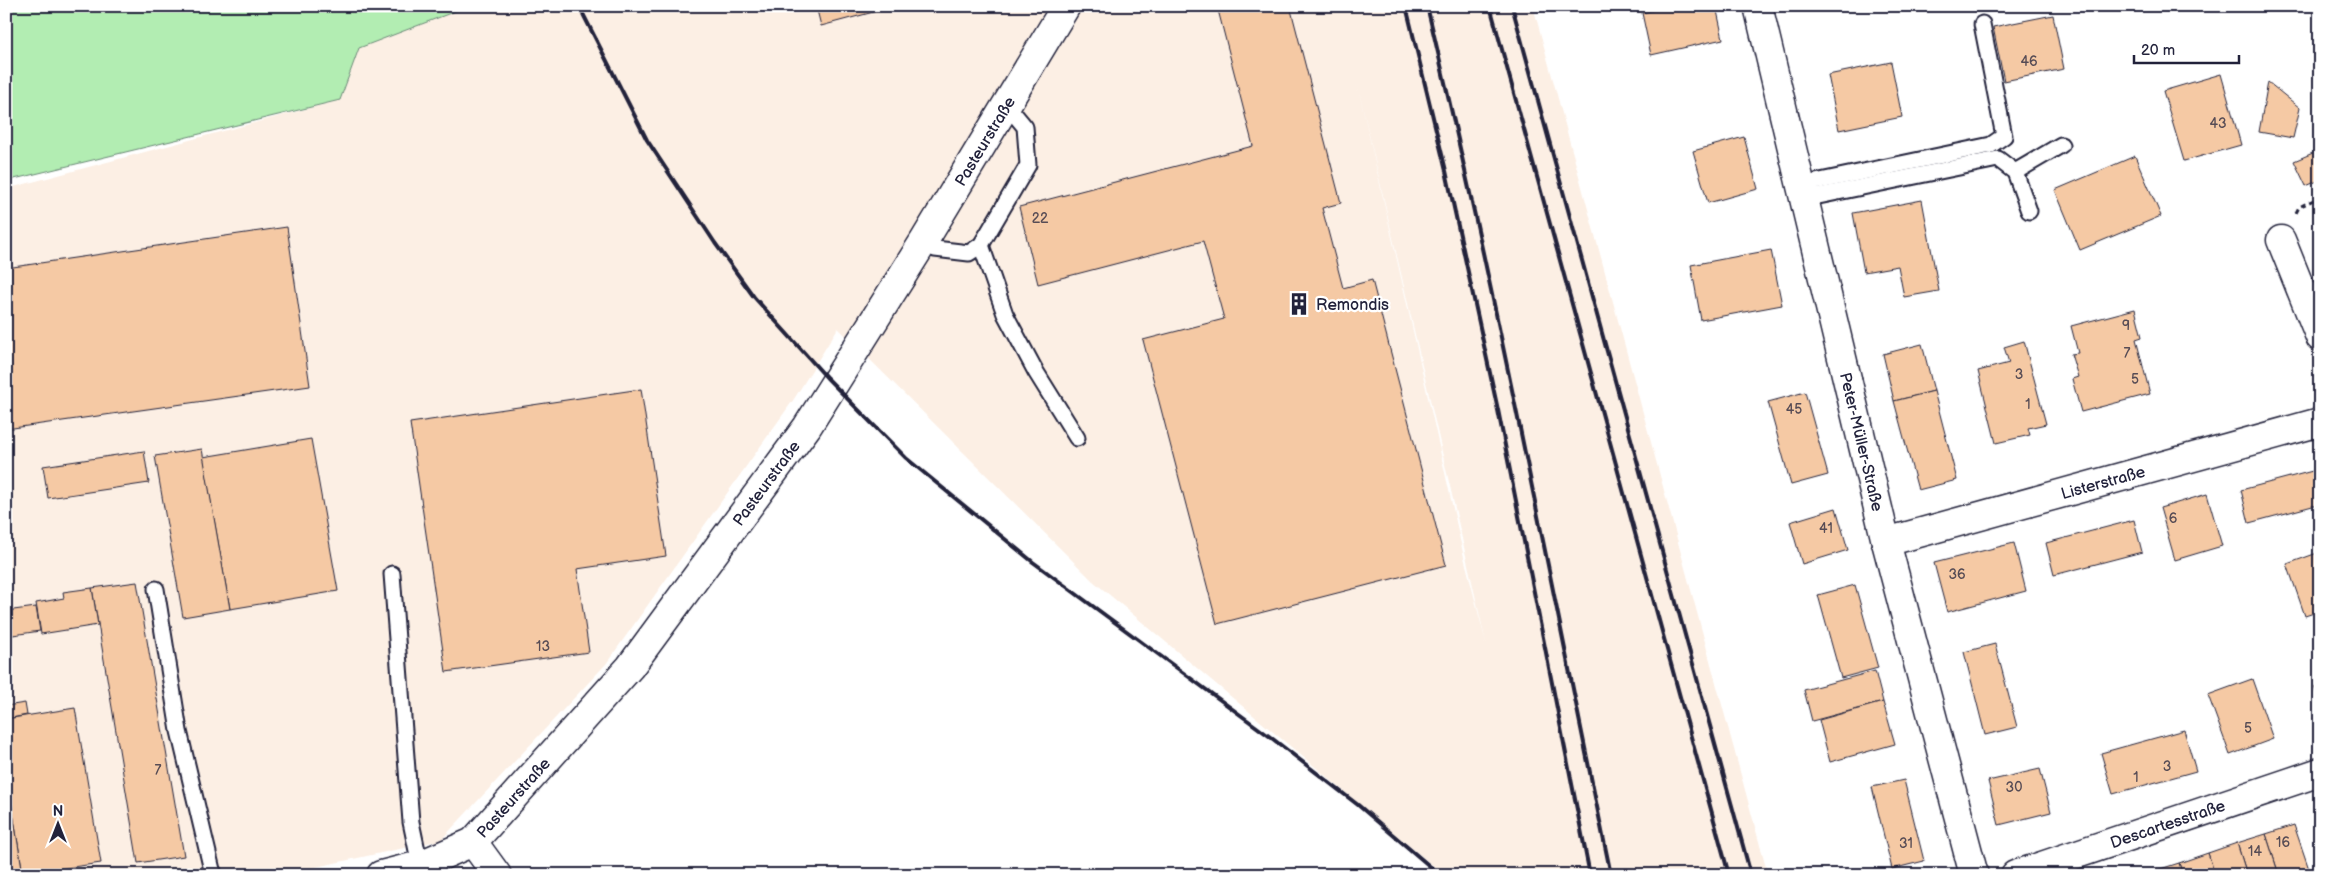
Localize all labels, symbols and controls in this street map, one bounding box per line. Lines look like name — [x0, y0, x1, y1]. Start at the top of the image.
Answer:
scale bar — [2134, 32, 2238, 64]
text: 20 m — [2141, 41, 2175, 60]
house number: 46 — [2020, 53, 2038, 70]
street label: Pasteurstraße — [952, 93, 1020, 190]
house number: 43 — [2209, 115, 2227, 132]
house number: 22 — [1032, 210, 1049, 227]
building icon: Remondis — [1286, 291, 1312, 317]
place label: Remondis — [1316, 296, 1389, 315]
house number: 9 — [2122, 317, 2130, 334]
house number: 7 — [2124, 345, 2131, 362]
house number: 3 — [2015, 366, 2023, 383]
street label: Peter-Müller-Straße — [1835, 371, 1886, 514]
house number: 5 — [2131, 371, 2139, 388]
house number: 1 — [2025, 396, 2031, 413]
house number: 45 — [1786, 401, 1802, 418]
street label: Pasteurstraße — [729, 437, 805, 530]
street label: Listerstraße — [2059, 463, 2148, 504]
house number: 6 — [2169, 510, 2178, 527]
house number: 41 — [1819, 520, 1833, 537]
house number: 36 — [1948, 566, 1966, 583]
house number: 13 — [536, 638, 550, 655]
house number: 5 — [2244, 720, 2252, 737]
street label: Pasteurstraße — [473, 754, 555, 842]
house number: 3 — [2163, 758, 2171, 775]
house number: 7 — [155, 762, 162, 779]
house number: 1 — [2133, 769, 2139, 786]
house number: 30 — [2006, 779, 2022, 796]
street label: Descartesstraße — [2108, 797, 2228, 853]
north arrow — [32, 798, 82, 848]
text: N — [53, 803, 63, 820]
house number: 16 — [2276, 834, 2290, 851]
house number: 31 — [1899, 835, 1913, 852]
house number: 14 — [2248, 843, 2262, 860]

